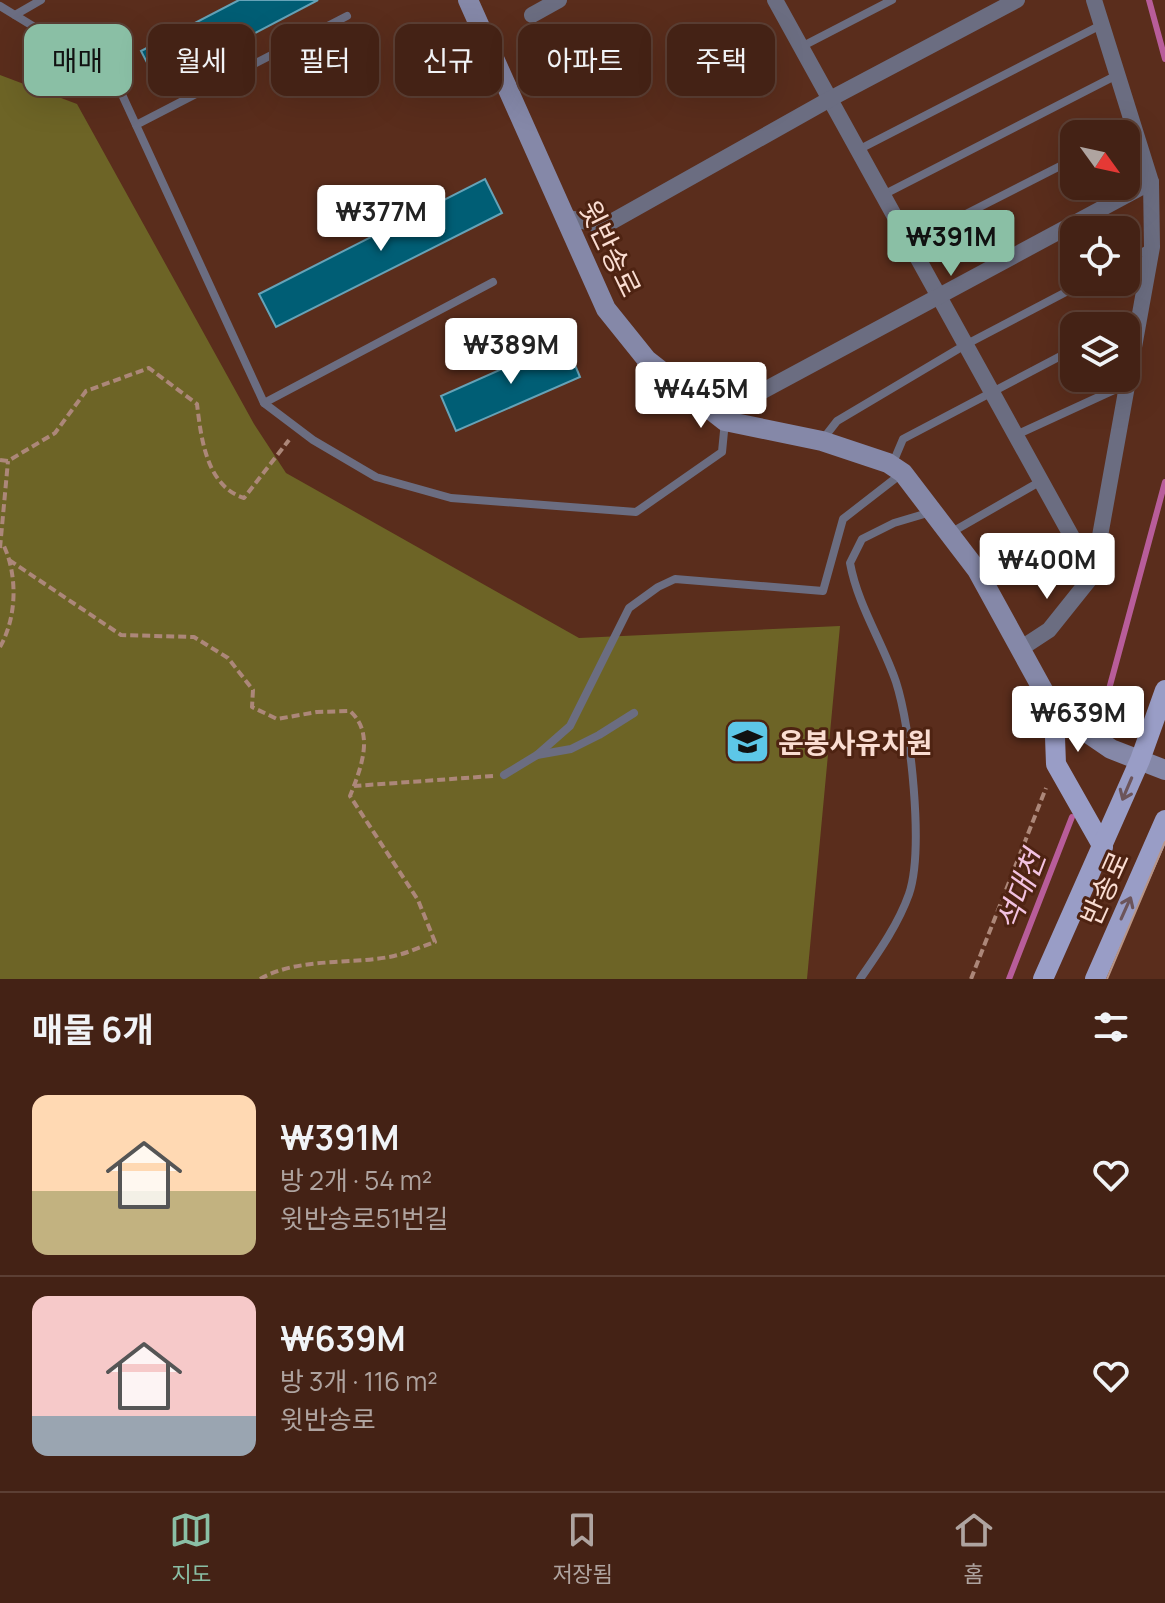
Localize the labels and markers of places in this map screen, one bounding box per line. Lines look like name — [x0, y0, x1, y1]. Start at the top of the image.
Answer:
pin: ₩377M — [325, 185, 437, 253]
pin: ₩391M — [895, 210, 1007, 278]
pin: ₩389M — [455, 318, 567, 386]
pin: ₩445M — [645, 362, 757, 430]
pin: ₩400M — [991, 533, 1103, 601]
pin: ₩639M — [1022, 686, 1134, 754]
school or university icon: 운봉사유치원 — [723, 718, 771, 766]
place label: 운봉사유치원 — [778, 723, 933, 761]

